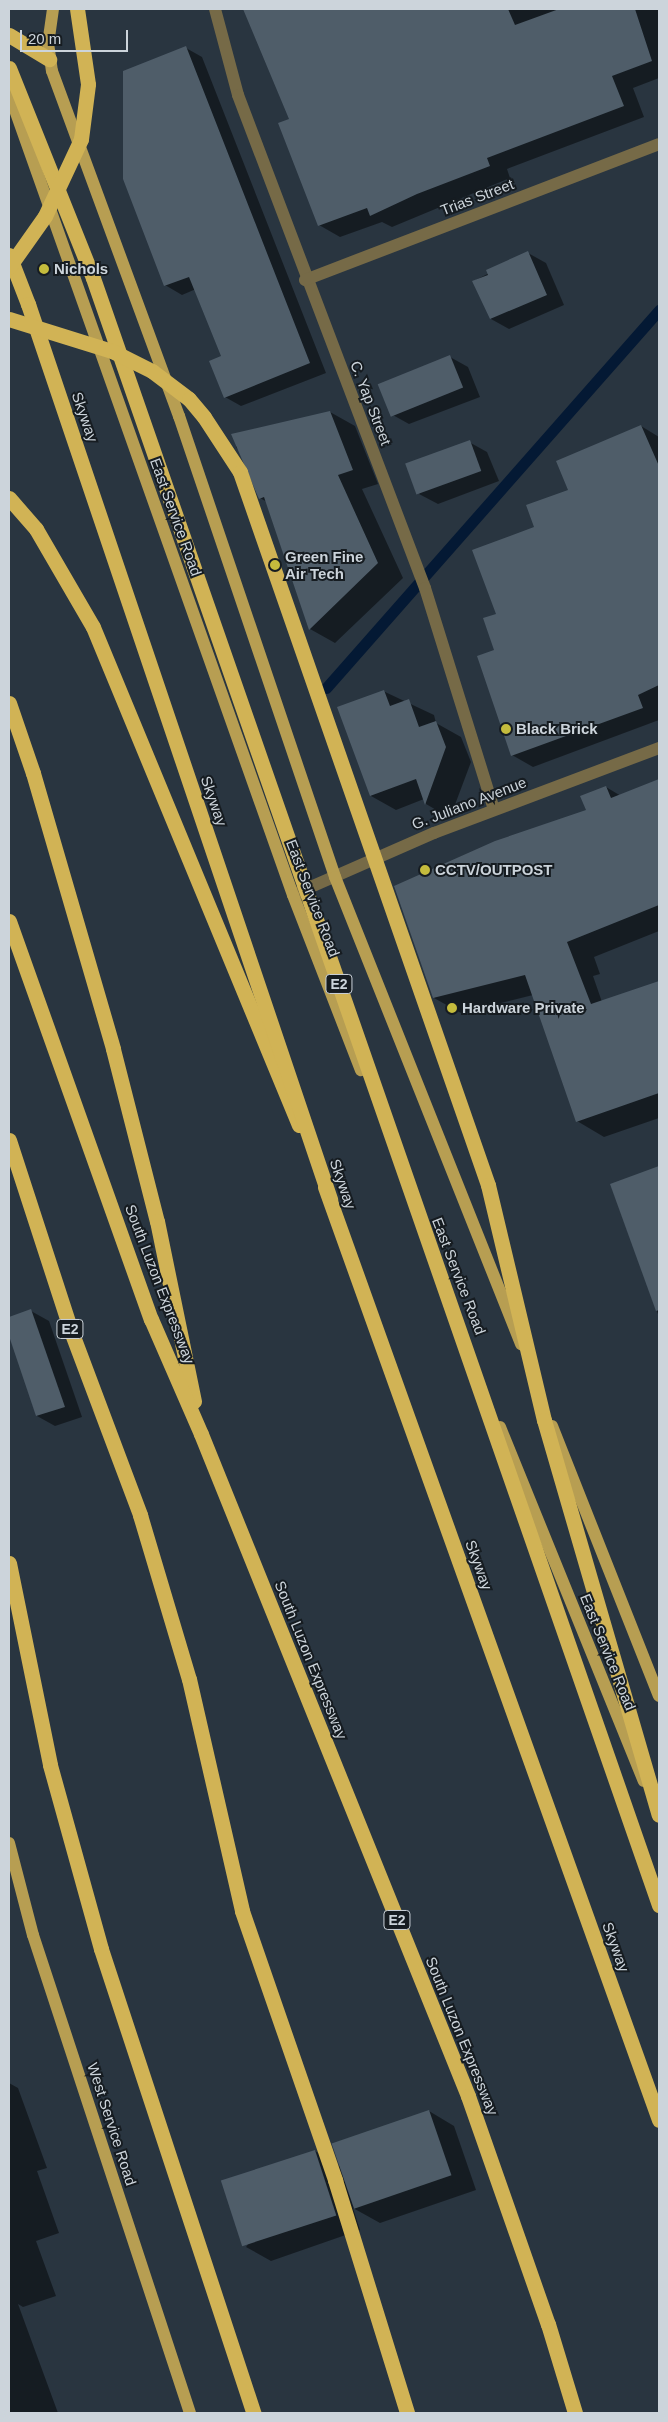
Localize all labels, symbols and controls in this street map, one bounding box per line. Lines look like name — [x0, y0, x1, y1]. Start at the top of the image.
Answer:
scale bar — [22, 20, 130, 52]
text: 20 m — [28, 30, 61, 47]
street label: Trias Street — [438, 175, 516, 219]
place label: Nichols — [54, 260, 108, 278]
marker: Nichols — [38, 263, 50, 275]
street label: C. Yap Street — [347, 358, 395, 448]
street label: Skyway — [68, 390, 102, 444]
street label: East Service Road — [146, 456, 206, 578]
place label: Green Fine Air Tech — [285, 547, 363, 582]
marker: Green Fine Air Tech — [269, 559, 281, 571]
place label: Black Brick — [516, 720, 598, 738]
marker: Black Brick — [500, 723, 512, 735]
street label: G. Juliano Avenue — [409, 773, 529, 833]
street label: Skyway — [197, 774, 231, 828]
street label: East Service Road — [282, 837, 344, 959]
place label: CCTV/OUTPOST — [435, 861, 553, 879]
marker: CCTV/OUTPOST — [419, 864, 431, 876]
road number: E2 — [325, 972, 353, 996]
place label: Hardware Private — [462, 999, 585, 1017]
marker: Hardware Private — [446, 1002, 458, 1014]
street label: Skyway — [326, 1157, 360, 1211]
street label: South Luzon Expressway — [121, 1202, 199, 1366]
street label: East Service Road — [428, 1215, 490, 1337]
road number: E2 — [56, 1318, 84, 1340]
street label: Skyway — [462, 1538, 496, 1592]
street label: South Luzon Expressway — [271, 1578, 351, 1742]
street label: East Service Road — [576, 1591, 640, 1713]
road number: E2 — [383, 1908, 411, 1932]
street label: Skyway — [599, 1920, 633, 1974]
street label: South Luzon Expressway — [422, 1954, 502, 2118]
street label: West Service Road — [84, 2060, 140, 2188]

